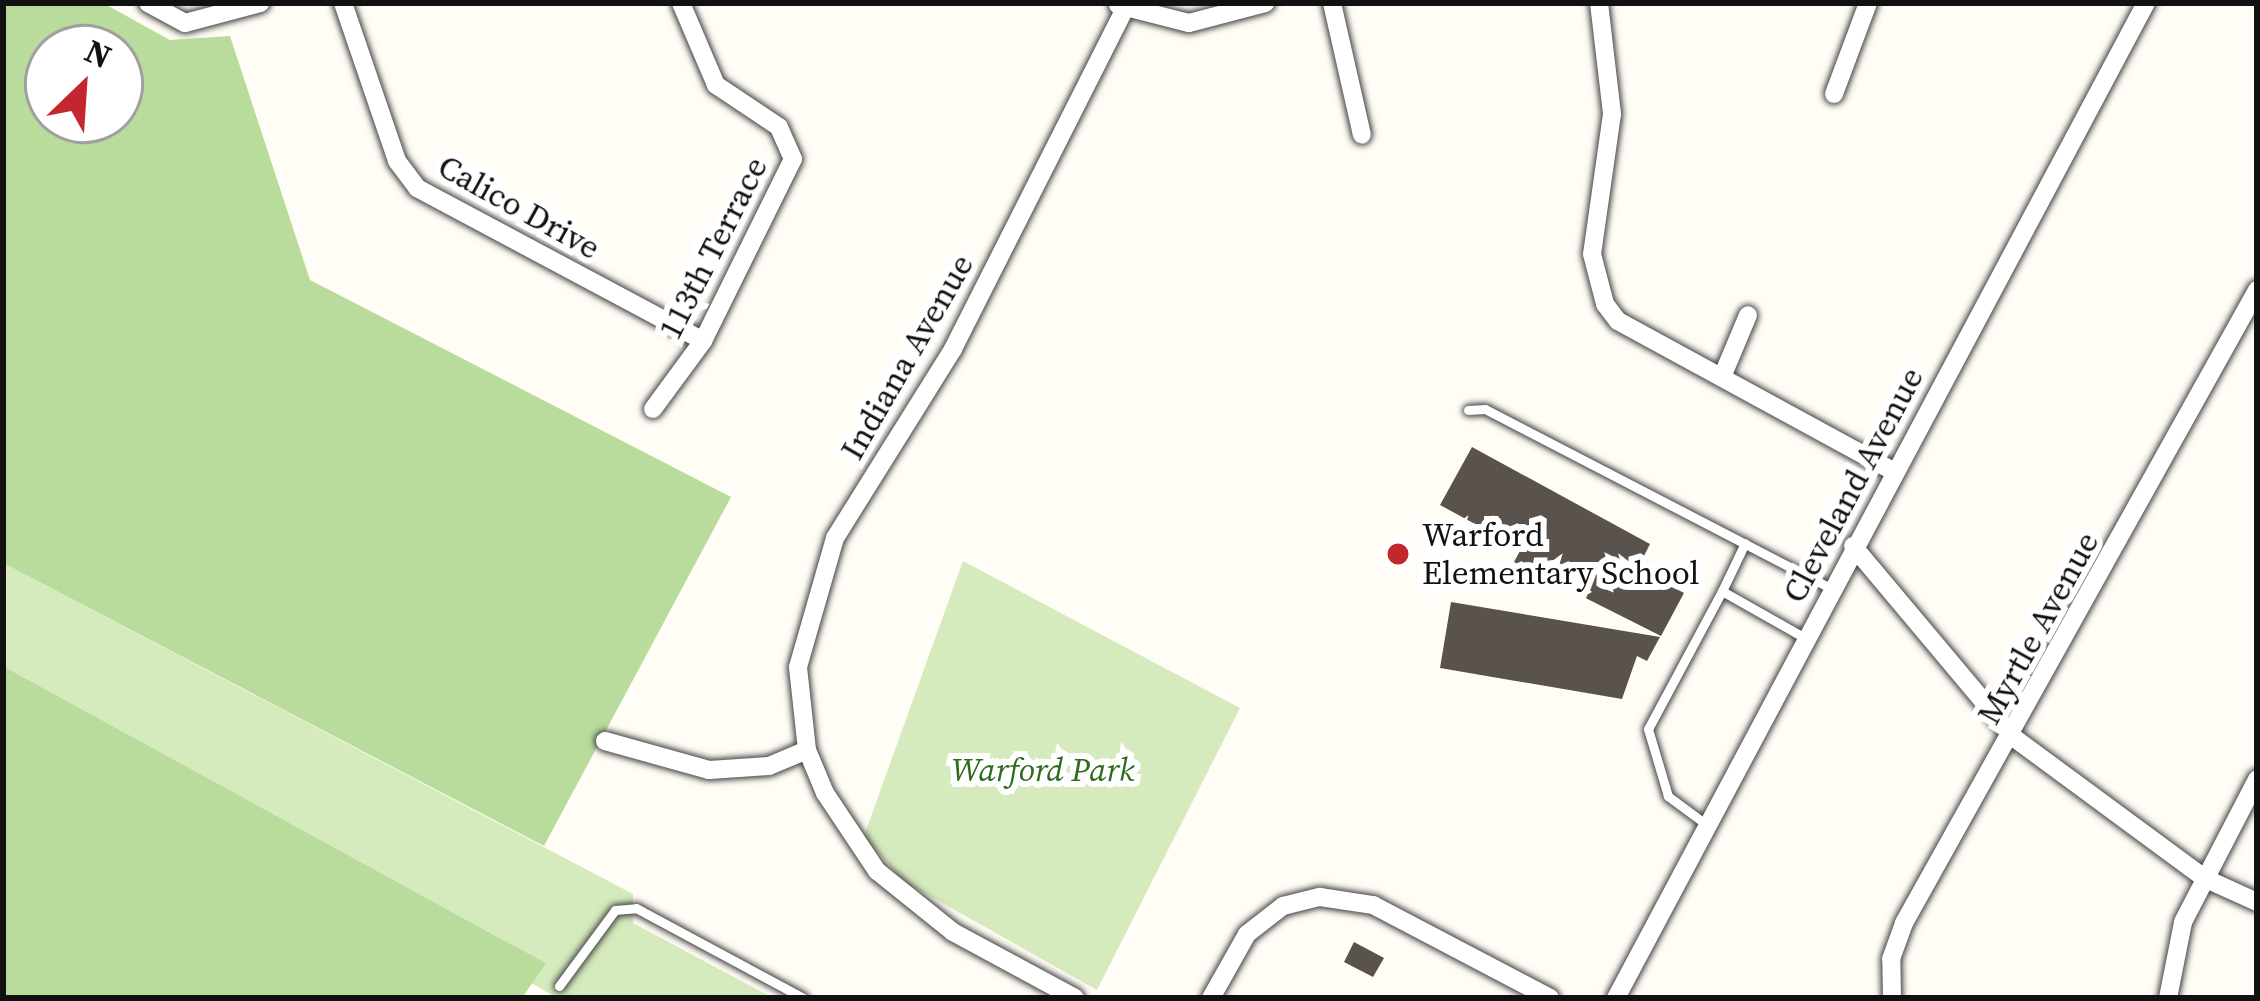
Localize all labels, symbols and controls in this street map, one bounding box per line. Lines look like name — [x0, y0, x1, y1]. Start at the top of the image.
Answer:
north arrow — [24, 24, 144, 144]
text: N — [78, 28, 119, 79]
street label: Calico Drive — [431, 146, 607, 268]
street label: 113th Terrace — [650, 150, 776, 346]
street label: Indiana Avenue — [832, 247, 982, 467]
street label: Cleveland Avenue — [1774, 361, 1932, 609]
place label: Warford Elementary School — [1422, 515, 1699, 593]
street label: Myrtle Avenue — [1969, 525, 2107, 731]
marker: Warford Elementary School — [1385, 541, 1411, 567]
park label: Warford Park — [951, 750, 1135, 790]

